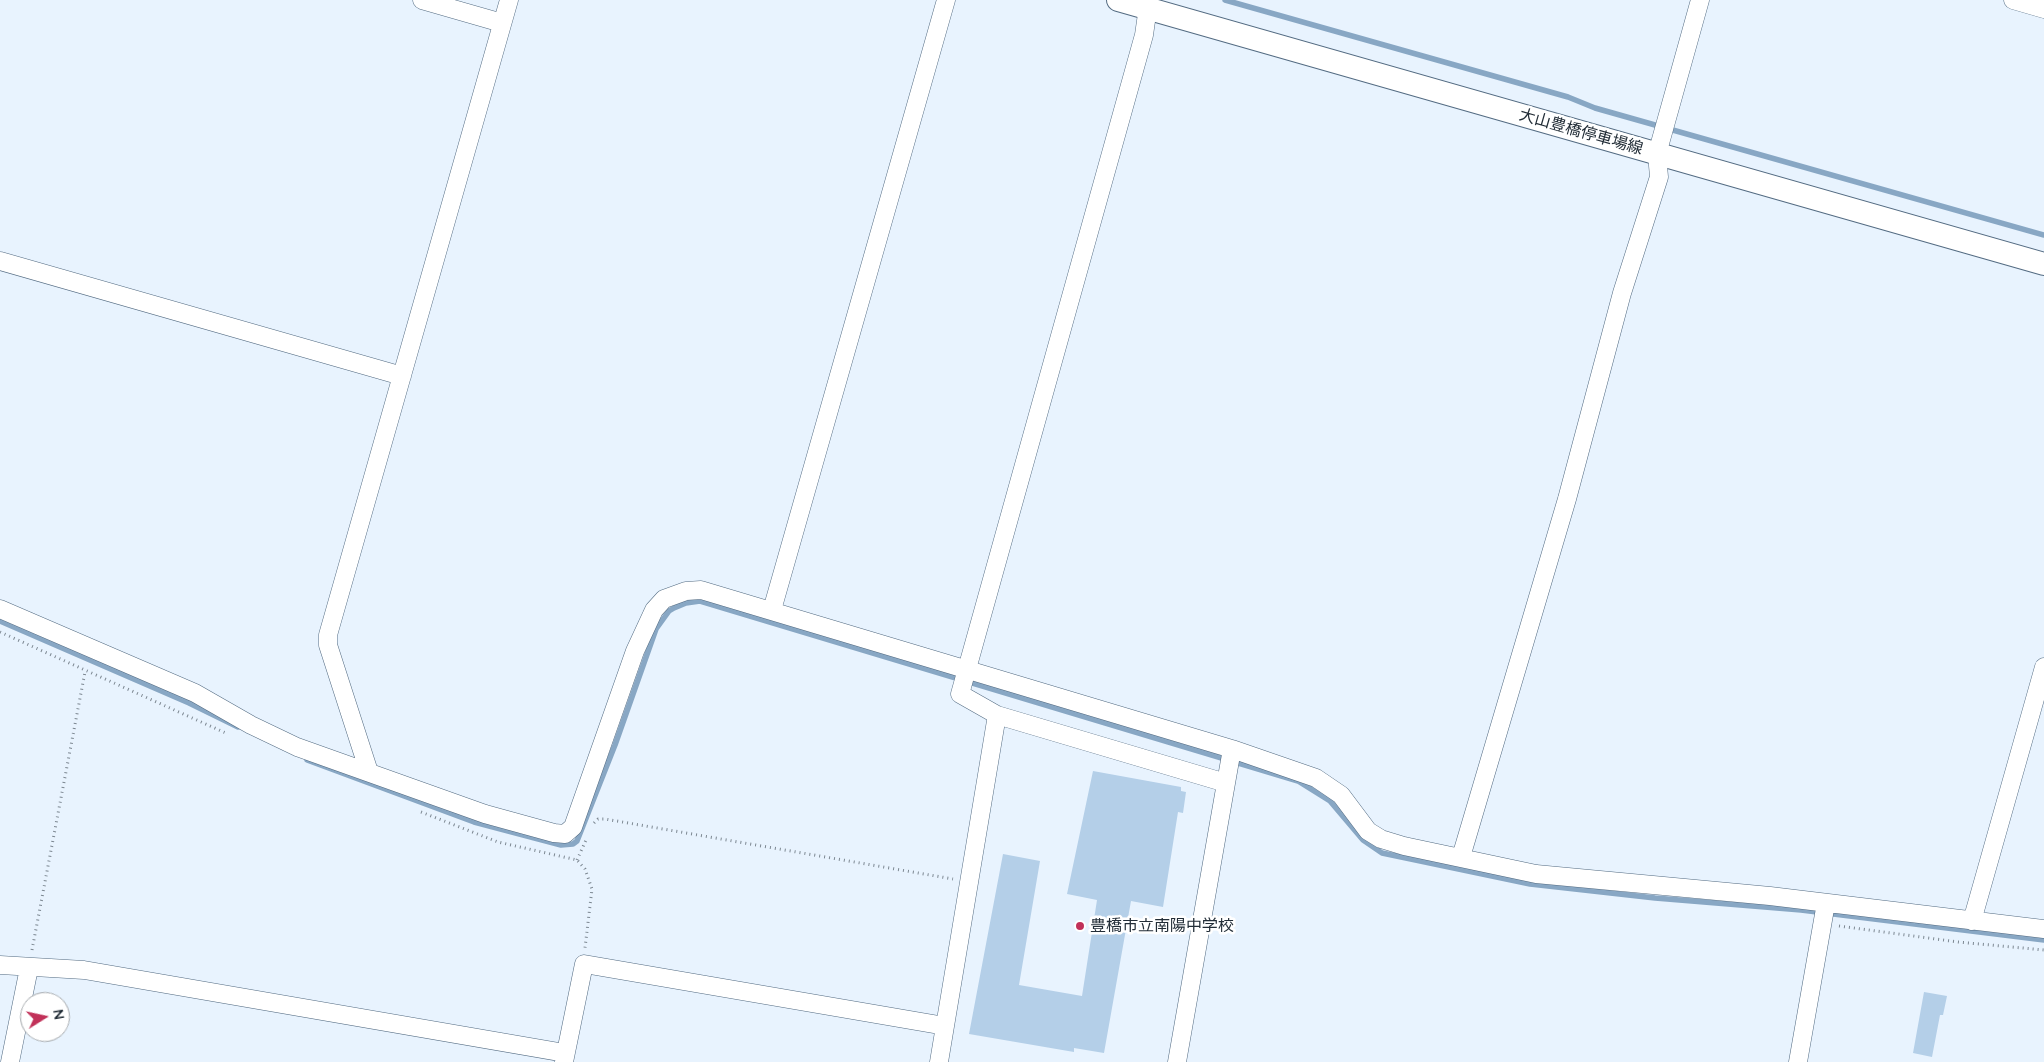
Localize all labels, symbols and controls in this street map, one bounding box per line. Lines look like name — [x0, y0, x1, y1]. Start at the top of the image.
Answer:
street label: 大山豊橋停車場線 — [1517, 105, 1645, 159]
place label: 豊橋市立南陽中学校 — [1090, 916, 1234, 936]
marker: 豊橋市立南陽中学校 — [1074, 920, 1086, 932]
north arrow — [20, 992, 70, 1042]
text: N — [49, 1008, 69, 1021]

